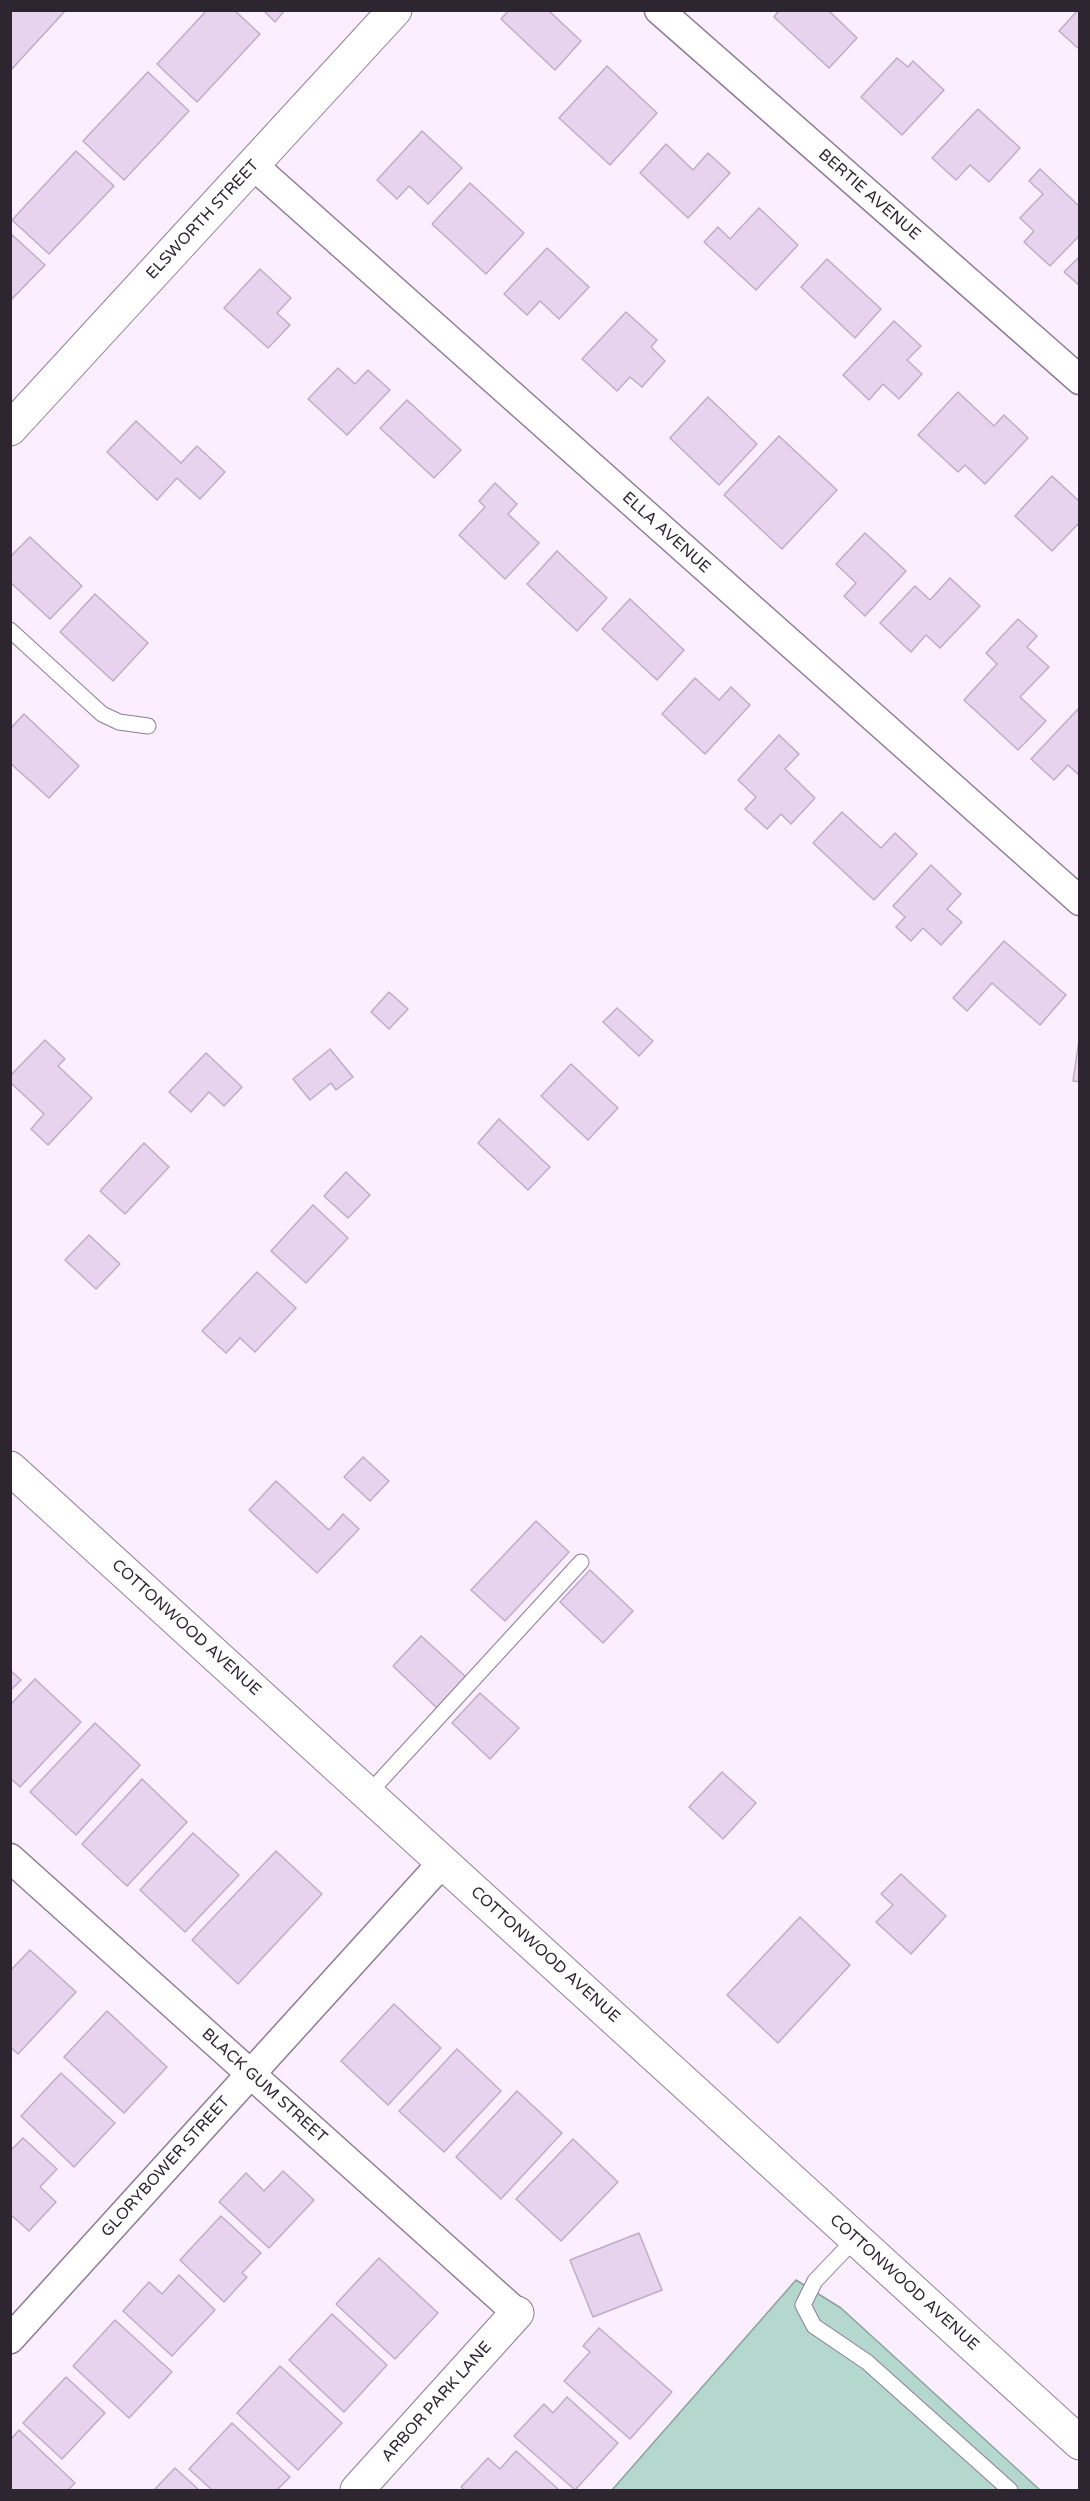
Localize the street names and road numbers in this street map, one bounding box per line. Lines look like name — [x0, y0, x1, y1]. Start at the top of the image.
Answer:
street label: BERTIE AVENUE — [814, 145, 924, 245]
street label: ELSWORTH STREET — [143, 156, 263, 284]
street label: ELLA AVENUE — [618, 488, 714, 578]
street label: COTTONWOOD AVENUE — [107, 1556, 265, 1700]
street label: COTTONWOOD AVENUE — [466, 1883, 624, 2027]
street label: BLACK GUM STREET — [197, 2025, 331, 2147]
street label: GLORYBOWER STREET — [98, 2093, 234, 2241]
street label: COTTONWOOD AVENUE — [825, 2211, 983, 2355]
street label: ARBOR PARK LANE — [378, 2338, 496, 2466]

